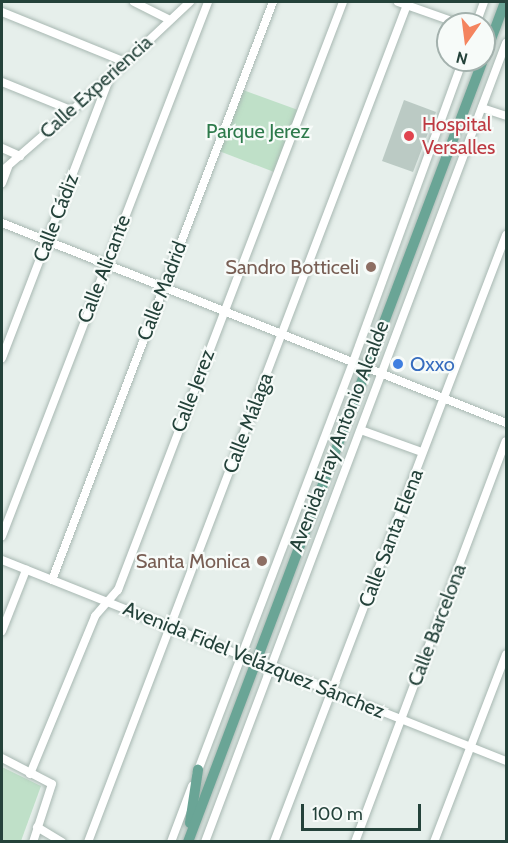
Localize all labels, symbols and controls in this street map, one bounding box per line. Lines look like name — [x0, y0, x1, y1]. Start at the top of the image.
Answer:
north arrow — [436, 12, 496, 72]
street label: Calle Experiencia — [35, 30, 157, 144]
text: N — [454, 47, 470, 69]
place label: Hospital Versalles — [422, 112, 495, 159]
park label: Parque Jerez — [206, 119, 310, 143]
marker: Hospital Versalles — [400, 127, 418, 145]
street label: Calle Cádiz — [28, 170, 84, 266]
street label: Calle Alicante — [72, 212, 136, 326]
street label: Calle Madrid — [132, 238, 192, 344]
place label: Sandro Botticeli — [225, 255, 359, 279]
marker: Sandro Botticeli — [364, 260, 378, 274]
street label: Avenida Fray Antonio Alcalde — [284, 317, 394, 555]
street label: Calle Jerez — [166, 346, 220, 436]
place label: Oxxo — [410, 352, 455, 376]
marker: Oxxo — [391, 357, 405, 371]
street label: Calle Málaga — [218, 369, 278, 477]
street label: Calle Santa Elena — [354, 466, 428, 610]
place label: Santa Monica — [136, 549, 250, 573]
marker: Santa Monica — [255, 554, 269, 568]
street label: Calle Barcelona — [403, 560, 471, 690]
street label: Avenida Fidel Velázquez Sánchez — [120, 596, 388, 724]
scale bar — [304, 792, 424, 830]
text: 100 m — [312, 803, 363, 825]

